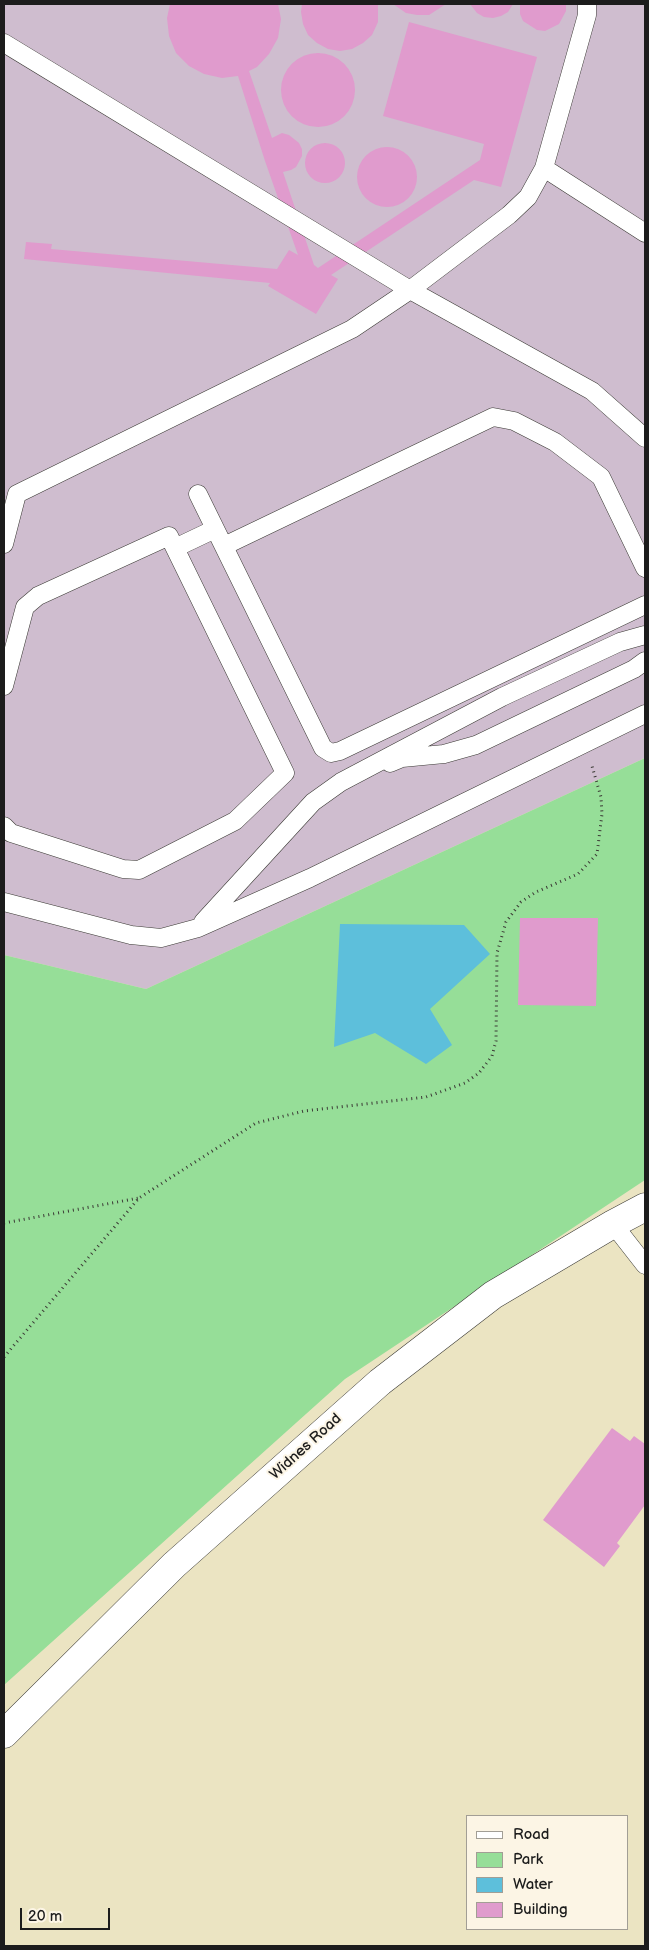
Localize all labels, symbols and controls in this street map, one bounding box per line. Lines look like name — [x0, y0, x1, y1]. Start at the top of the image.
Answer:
street label: Widnes Road — [266, 1410, 346, 1484]
legend — [467, 1815, 629, 1930]
text: Road — [513, 1825, 549, 1844]
text: Park — [513, 1850, 543, 1869]
text: Water — [513, 1875, 553, 1894]
scale bar — [22, 1898, 112, 1930]
text: Building — [513, 1900, 568, 1919]
text: 20 m — [28, 1907, 62, 1926]

